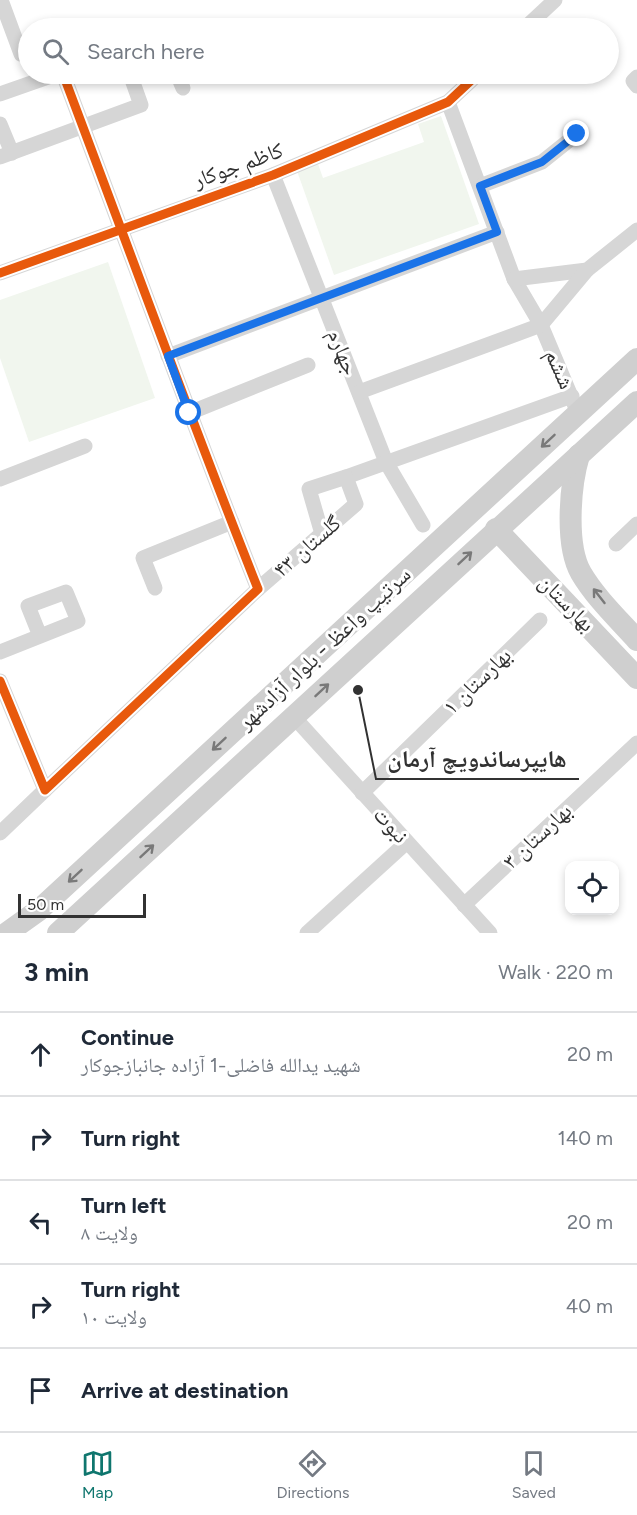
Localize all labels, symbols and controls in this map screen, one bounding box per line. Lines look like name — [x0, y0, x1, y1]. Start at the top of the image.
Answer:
search box — [18, 18, 619, 84]
icon: search — [39, 35, 72, 68]
text: Search here — [87, 38, 205, 65]
route end — [563, 120, 589, 146]
street label: کاظم جوکار — [188, 136, 287, 195]
street label: جهارم — [321, 325, 364, 379]
street label: ششم — [538, 345, 581, 393]
route start — [175, 399, 201, 425]
one-way arrow — [540, 434, 555, 449]
street label: گلستان ۴۳ — [268, 509, 346, 583]
one-way arrow — [457, 551, 472, 565]
street label: سرتیپ واعظ - بلوار آزادشهر — [231, 561, 416, 736]
street label: بهارستان — [533, 569, 601, 637]
one-way arrow — [592, 588, 605, 604]
street label: بهارستان ۱ — [437, 642, 517, 720]
one-way arrow — [314, 683, 329, 697]
one-way arrow — [211, 737, 226, 751]
callout: هایپرساندویچ آرمان — [376, 737, 579, 779]
text: هایپرساندویچ آرمان — [387, 744, 567, 774]
street label: بهارستان ۳ — [497, 797, 577, 875]
street label: نبوت — [368, 801, 414, 849]
one-way arrow — [140, 844, 155, 858]
map controls — [565, 861, 619, 915]
button: locate — [565, 861, 619, 915]
one-way arrow — [68, 869, 83, 883]
scale bar — [18, 891, 146, 918]
text: 50 m — [27, 895, 64, 914]
text: 3 min — [24, 956, 89, 988]
text: Walk · 220 m — [498, 960, 613, 984]
text: Continue — [81, 1024, 174, 1051]
icon: ahead — [24, 1038, 57, 1071]
text: 20 m — [567, 1042, 613, 1066]
text: شهید یدالله فاضلی-1 آزاده جانبازجوکار — [81, 1053, 361, 1077]
icon: right — [24, 1122, 57, 1155]
text: Turn right — [81, 1125, 180, 1152]
text: 140 m — [558, 1126, 613, 1150]
text: Turn left — [81, 1192, 167, 1219]
icon: left — [24, 1206, 57, 1239]
text: 20 m — [567, 1210, 613, 1234]
text: ولایت ۸ — [81, 1221, 138, 1245]
text: Turn right — [81, 1276, 180, 1303]
icon: right — [24, 1290, 57, 1323]
text: 40 m — [566, 1294, 613, 1318]
text: ولایت ۱۰ — [81, 1305, 147, 1329]
icon: arrive — [24, 1374, 57, 1407]
text: Arrive at destination — [81, 1377, 289, 1404]
tab: Map — [81, 1447, 114, 1502]
tab: Directions — [276, 1447, 349, 1502]
tab: Saved — [512, 1447, 556, 1502]

